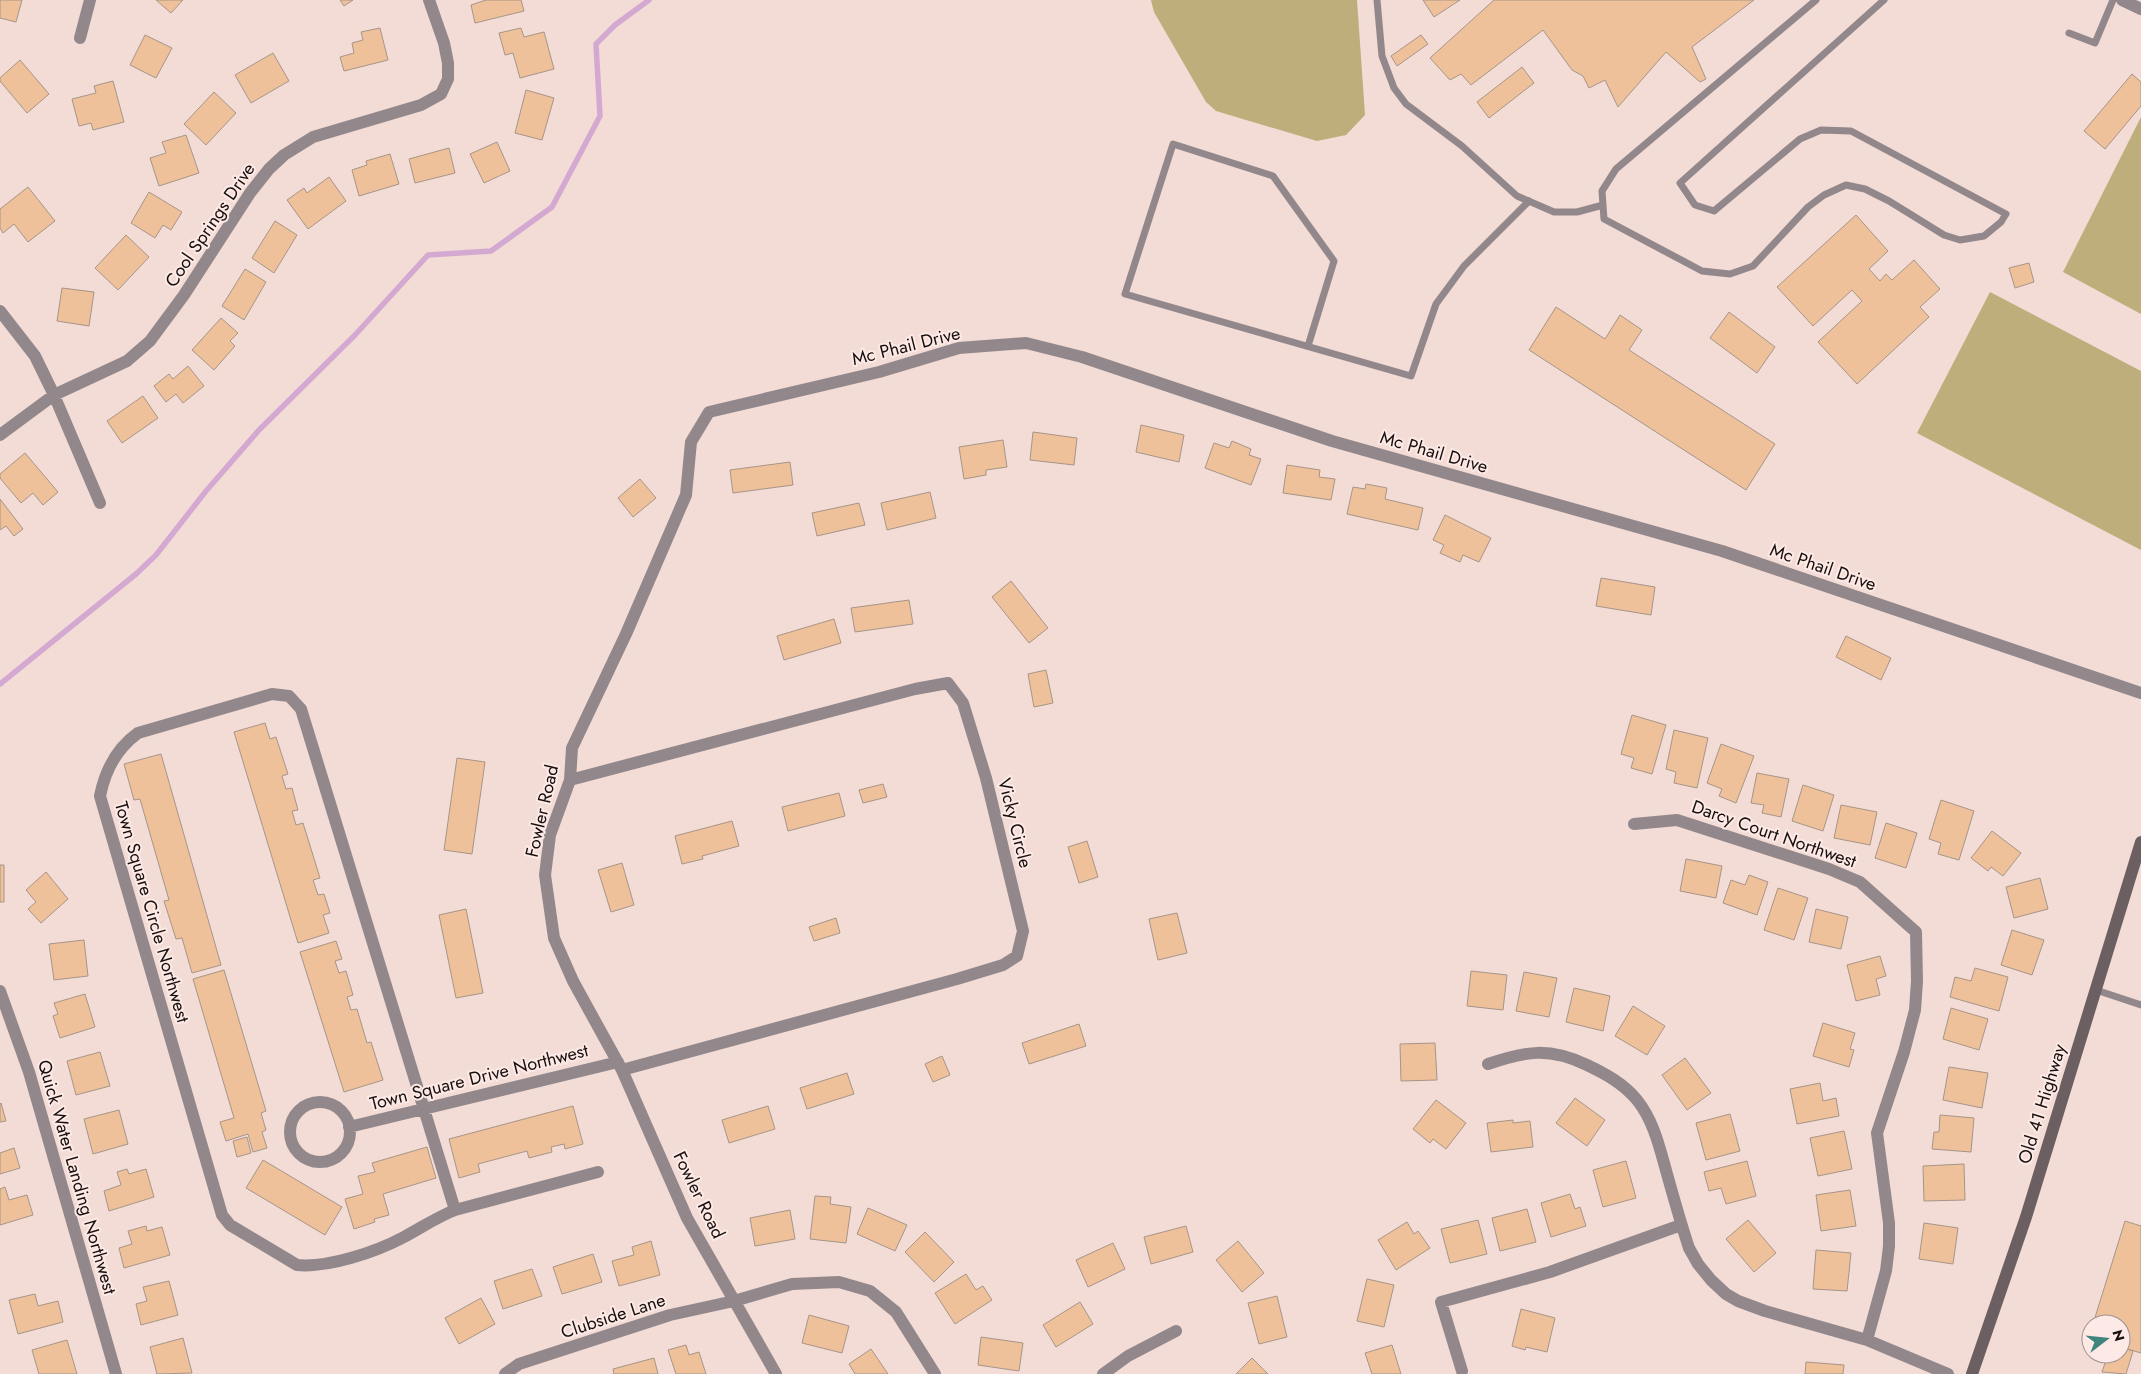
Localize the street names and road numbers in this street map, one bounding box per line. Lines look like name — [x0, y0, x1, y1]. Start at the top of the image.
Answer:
street label: Cool Springs Drive — [159, 158, 261, 292]
street label: Mc Phail Drive — [849, 320, 963, 372]
street label: Mc Phail Drive — [1377, 424, 1491, 480]
street label: Mc Phail Drive — [1766, 537, 1880, 597]
street label: Fowler Road — [519, 762, 565, 860]
street label: Vicky Circle — [991, 775, 1039, 871]
street label: Darcy Court Northwest — [1688, 794, 1861, 875]
street label: Town Square Circle Northwest — [108, 798, 196, 1026]
street label: Town Square Drive Northwest — [367, 1037, 591, 1117]
street label: Old 41 Highway — [2011, 1041, 2073, 1167]
street label: Quick Water Landing Northwest — [31, 1057, 123, 1298]
street label: Fowler Road — [667, 1147, 731, 1243]
street label: Clubside Lane — [557, 1287, 669, 1345]

